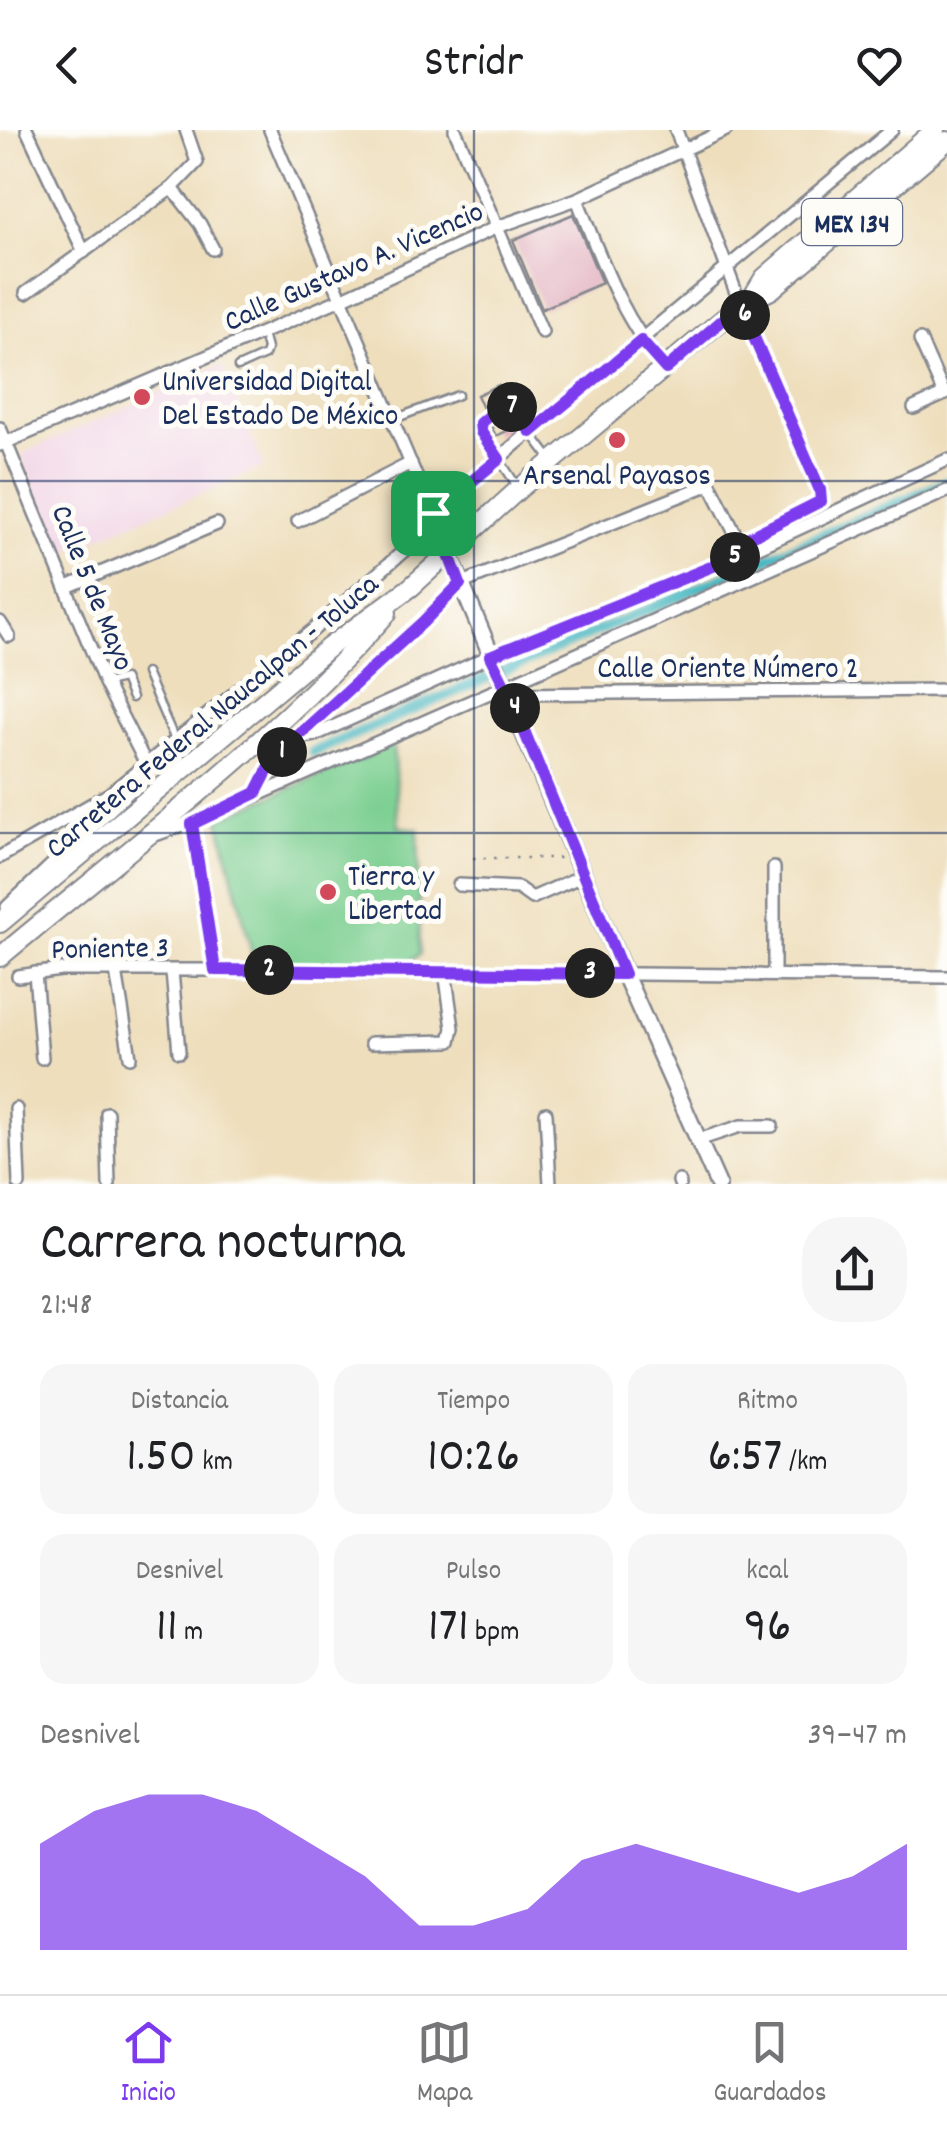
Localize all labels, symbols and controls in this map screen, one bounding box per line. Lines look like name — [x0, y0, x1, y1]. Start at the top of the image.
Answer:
text: Stridr — [424, 33, 523, 97]
icon: back — [40, 38, 95, 93]
icon: heart — [852, 38, 907, 93]
street label: Calle Gustavo A. Vicencio — [218, 193, 491, 346]
road number: MEX 134 — [802, 199, 902, 245]
pin: 6 — [720, 290, 770, 340]
text: 6 — [738, 295, 752, 335]
place label: Universidad Digital Del Estado De México — [162, 363, 398, 440]
pin: 7 — [487, 382, 537, 432]
marker: Universidad Digital Del Estado De México — [131, 386, 153, 408]
text: 7 — [507, 387, 517, 427]
marker: Arsenal Payasos — [606, 429, 628, 451]
place label: Arsenal Payasos — [523, 457, 711, 500]
pin — [391, 471, 476, 556]
icon: arrive — [406, 486, 461, 541]
street label: Calle 5 de Mayo — [37, 499, 143, 678]
pin: 5 — [710, 532, 760, 582]
text: 5 — [729, 537, 741, 577]
street label: Carretera Federal Naucalpan - Toluca — [38, 565, 391, 871]
street label: Calle Oriente Número 2 — [597, 650, 859, 693]
pin: 4 — [490, 683, 540, 733]
text: 4 — [509, 688, 521, 728]
pin: 1 — [257, 727, 307, 777]
text: 1 — [279, 732, 285, 772]
place label: Tierra y Libertad — [348, 858, 442, 935]
marker: Tierra y Libertad — [317, 881, 339, 903]
street label: Poniente 3 — [51, 929, 169, 974]
pin: 2 — [244, 945, 294, 995]
pin: 3 — [565, 948, 615, 998]
text: 2 — [263, 950, 275, 990]
text: 3 — [584, 953, 596, 993]
text: Carrera nocturna — [40, 1207, 404, 1286]
button: share — [802, 1217, 907, 1322]
text: 21:48 — [40, 1284, 92, 1330]
text: Distancia — [131, 1383, 228, 1423]
text: Tiempo — [437, 1383, 510, 1423]
text: Ritmo — [737, 1383, 798, 1423]
text: 1.50 — [126, 1423, 196, 1495]
text: 10:26 — [427, 1423, 520, 1495]
text: 6:57 — [707, 1423, 783, 1495]
text: km — [196, 1444, 233, 1484]
text: /km — [783, 1444, 828, 1484]
text: Desnivel — [136, 1553, 223, 1593]
text: Pulso — [446, 1553, 501, 1593]
text: kcal — [746, 1553, 789, 1593]
text: 11 — [156, 1593, 178, 1665]
text: 171 — [428, 1593, 469, 1665]
text: 96 — [744, 1593, 791, 1665]
text: m — [178, 1614, 203, 1654]
text: bpm — [469, 1614, 519, 1654]
text: Desnivel — [40, 1714, 140, 1760]
text: 39–47 m — [807, 1714, 907, 1760]
tab: Inicio — [120, 2015, 176, 2115]
tab: Mapa — [417, 2015, 472, 2115]
tab: Guardados — [713, 2015, 827, 2115]

